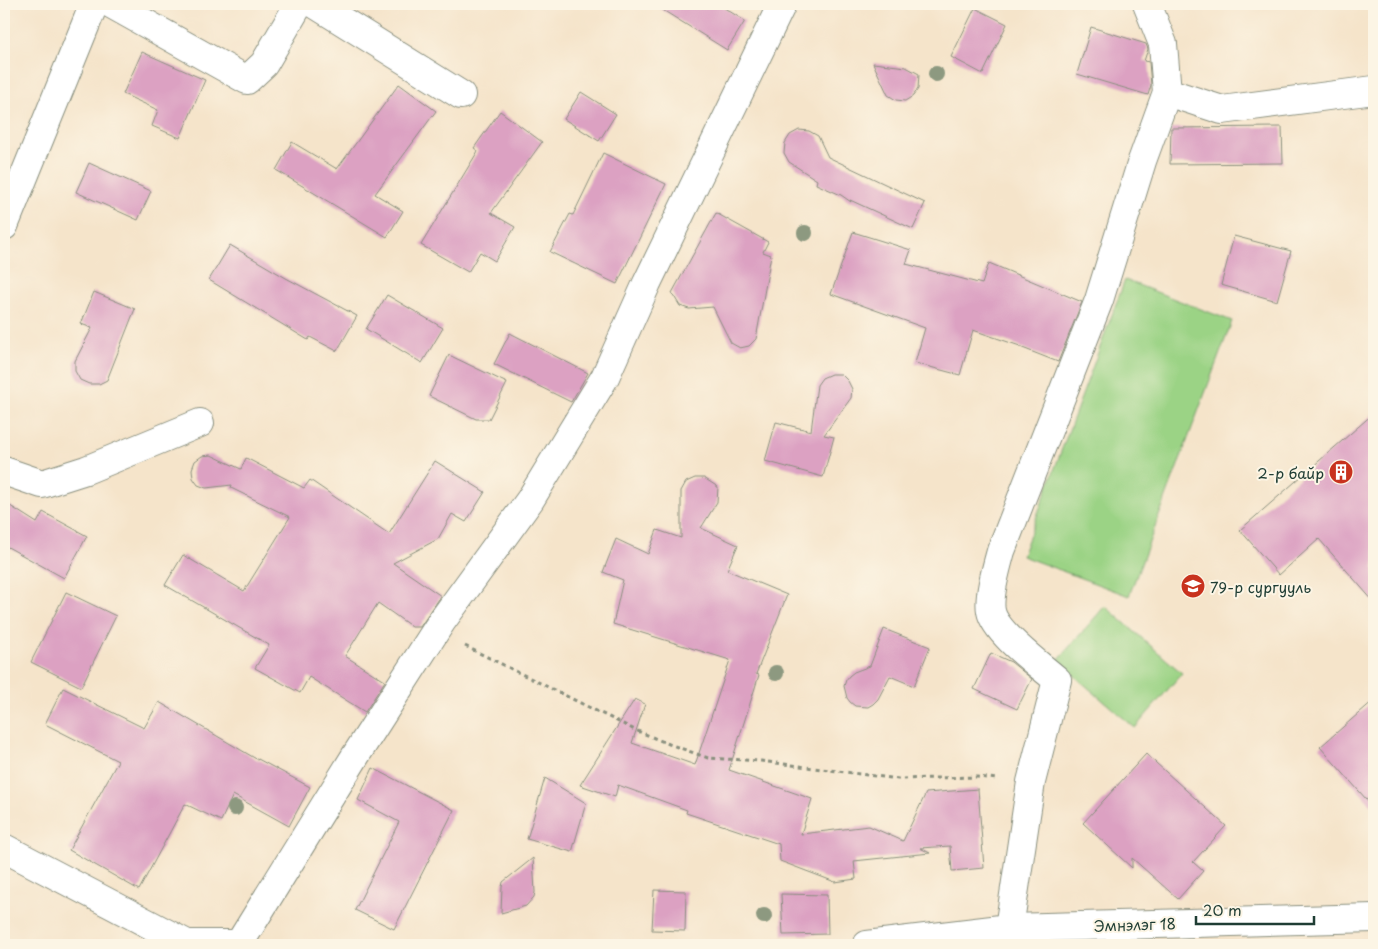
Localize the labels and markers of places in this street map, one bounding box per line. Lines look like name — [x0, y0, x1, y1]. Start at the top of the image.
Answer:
building icon: 2-р байр — [1328, 459, 1354, 485]
place label: 2-р байр — [1257, 461, 1324, 484]
school or university icon: 79-р сургууль — [1180, 573, 1206, 599]
place label: 79-р сургууль — [1210, 575, 1311, 598]

